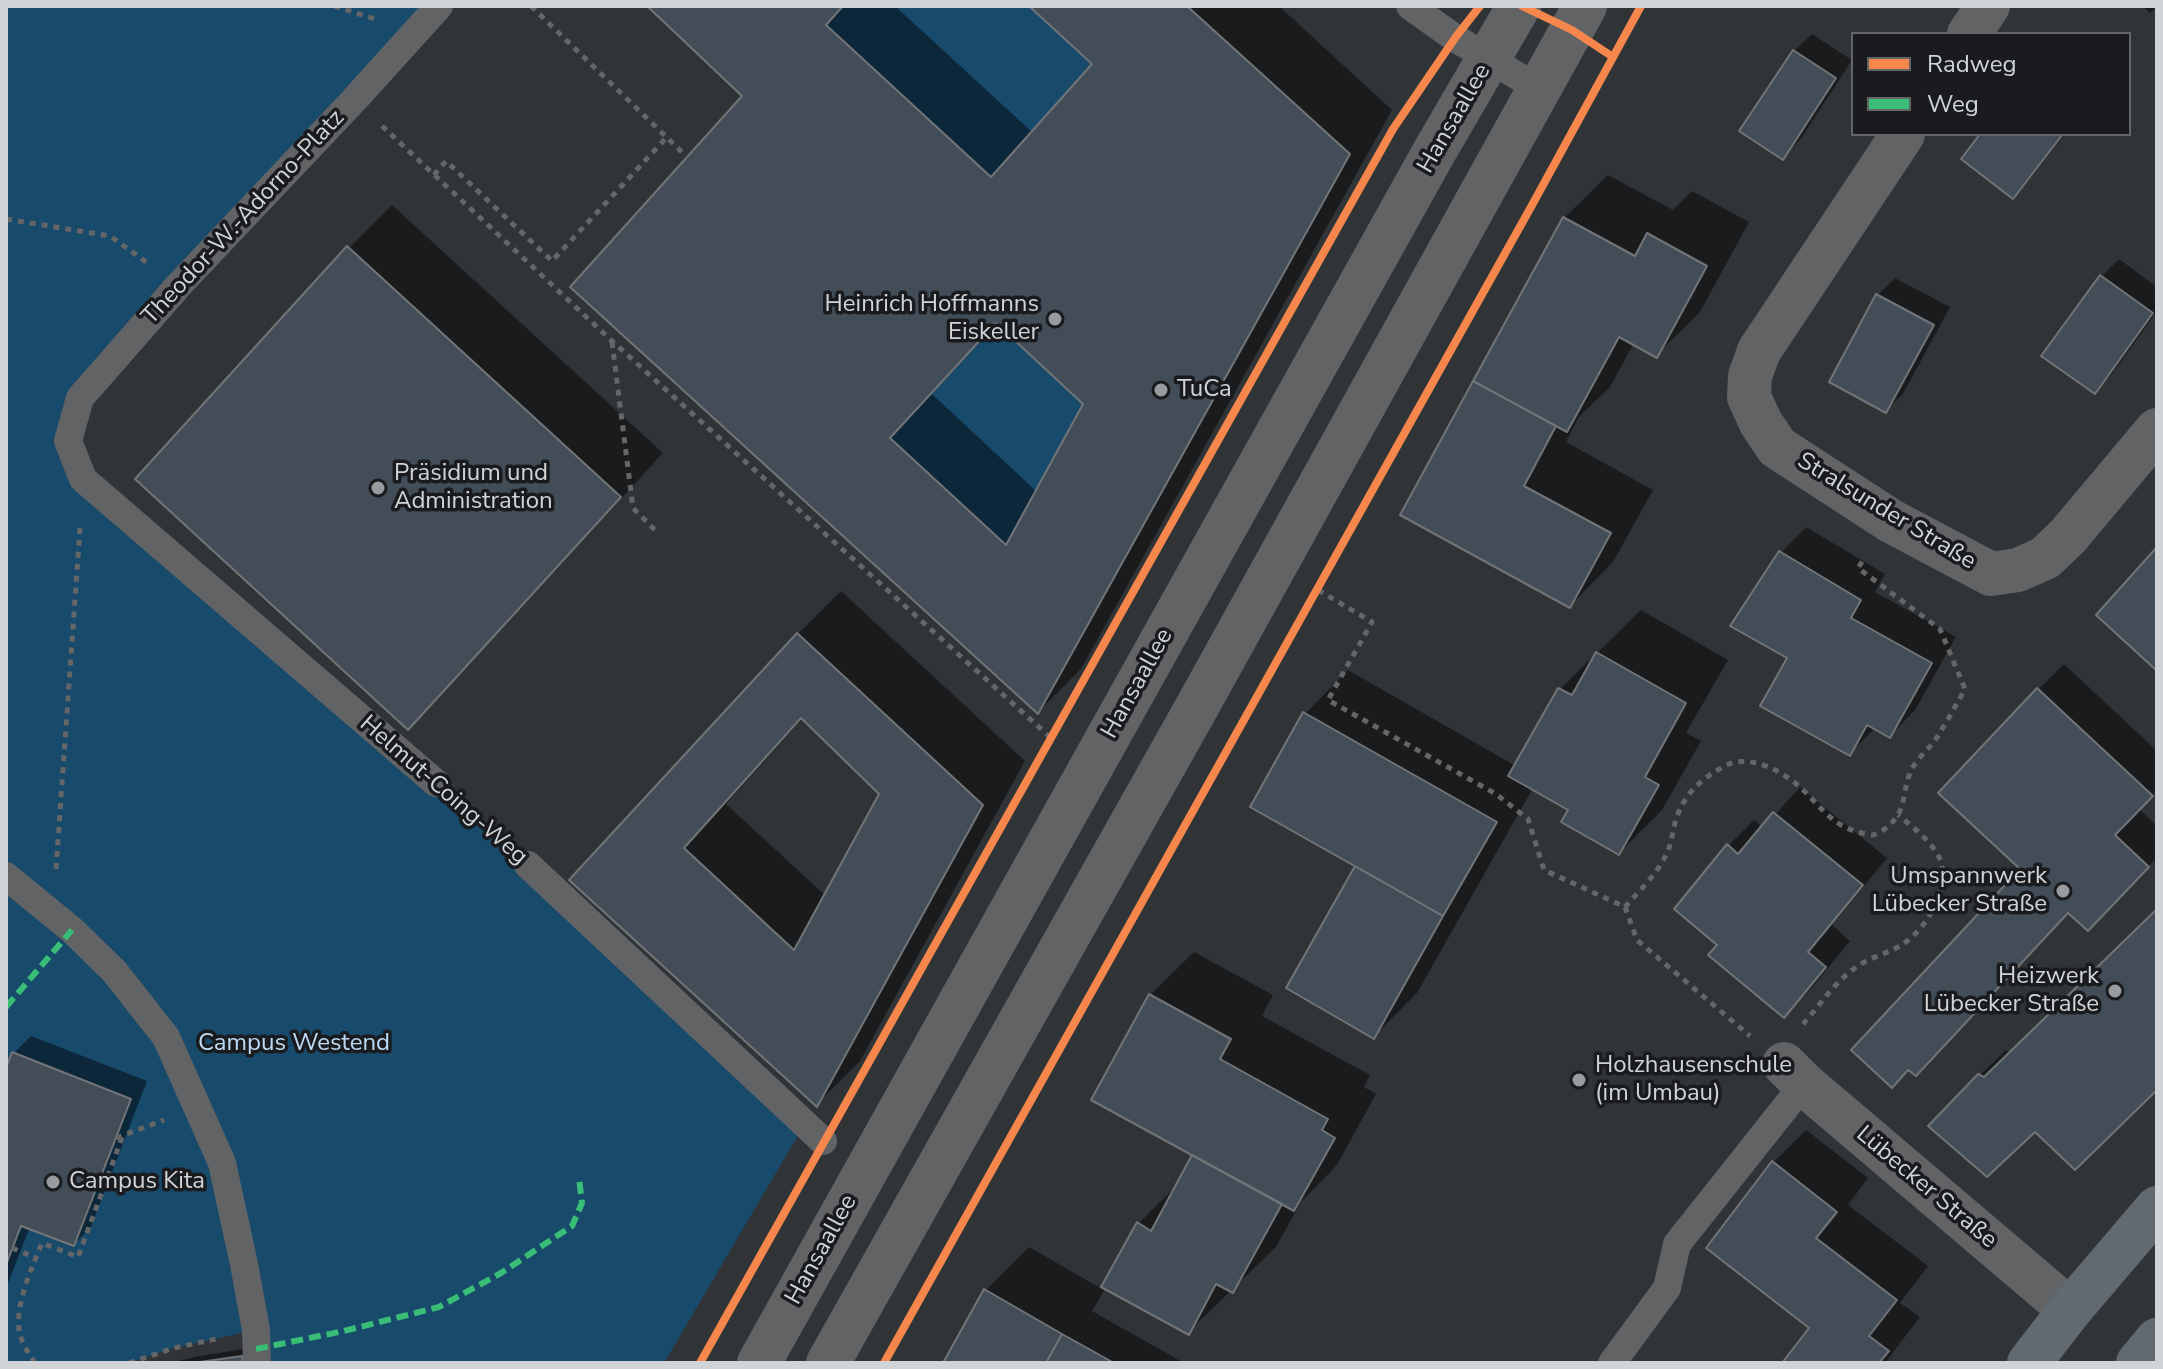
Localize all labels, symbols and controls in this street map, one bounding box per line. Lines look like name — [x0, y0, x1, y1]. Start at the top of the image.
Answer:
legend — [1851, 32, 2131, 136]
text: Radweg — [1927, 48, 2017, 80]
street label: Hansaallee — [1412, 59, 1498, 179]
text: Weg — [1927, 88, 1979, 120]
street label: Theodor-W.-Adorno-Platz — [137, 105, 351, 331]
place label: Heinrich Hoffmanns Eiskeller — [825, 291, 1039, 347]
marker: Heinrich Hoffmanns Eiskeller — [1046, 310, 1064, 328]
place label: TuCa — [1177, 376, 1232, 404]
marker: TuCa — [1152, 381, 1170, 399]
street label: Stralsunder Straße — [1791, 447, 1981, 577]
place label: Präsidium und Administration — [394, 460, 553, 516]
marker: Präsidium und Administration — [369, 479, 387, 497]
street label: Hansaallee — [1096, 624, 1180, 744]
street label: Helmut-Coing-Weg — [353, 710, 533, 872]
place label: Umspannwerk Lübecker Straße — [1872, 863, 2047, 919]
marker: Umspannwerk Lübecker Straße — [2054, 882, 2072, 900]
place label: Heizwerk Lübecker Straße — [1924, 963, 2099, 1019]
marker: Heizwerk Lübecker Straße — [2106, 982, 2124, 1000]
park label: Campus Westend — [198, 1030, 390, 1058]
place label: Holzhausenschule (im Umbau) — [1595, 1052, 1792, 1108]
marker: Holzhausenschule (im Umbau) — [1570, 1071, 1588, 1089]
street label: Lübecker Straße — [1850, 1121, 2002, 1255]
place label: Campus Kita — [69, 1168, 205, 1196]
marker: Campus Kita — [44, 1173, 62, 1191]
street label: Hansaallee — [780, 1190, 864, 1310]

